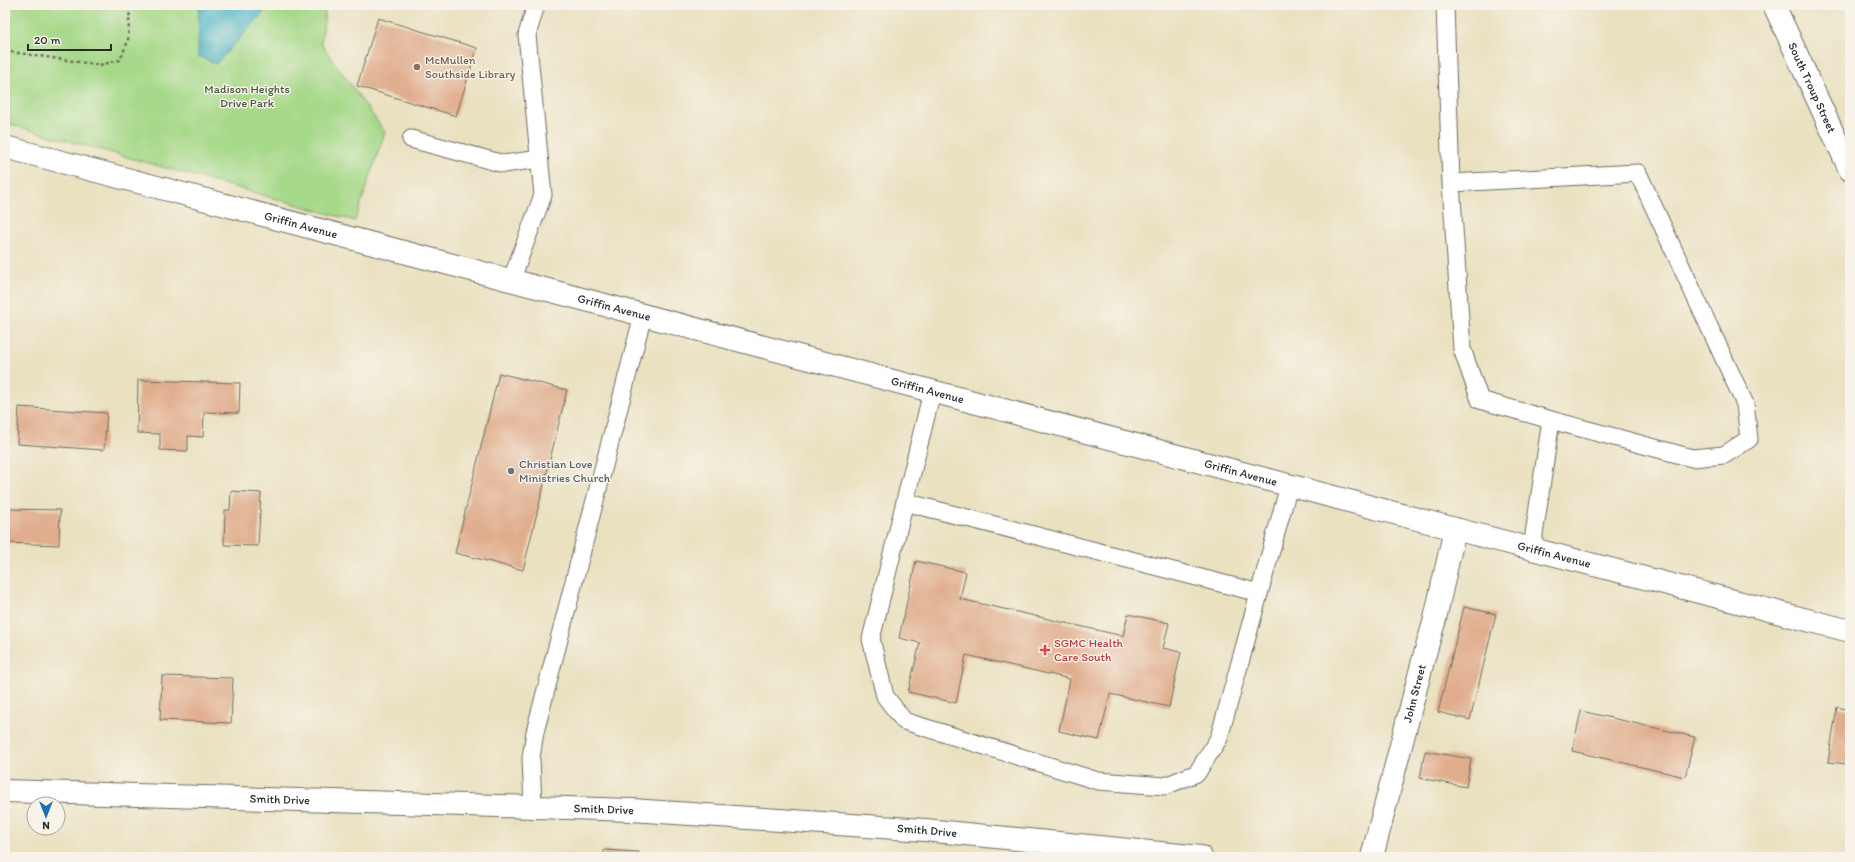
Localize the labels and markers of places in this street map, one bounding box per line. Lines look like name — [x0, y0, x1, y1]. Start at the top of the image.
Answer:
place label: McMullen Southside Library — [425, 53, 516, 81]
marker: McMullen Southside Library — [412, 62, 422, 72]
place label: Christian Love Ministries Church — [519, 457, 611, 485]
marker: Christian Love Ministries Church — [506, 466, 516, 476]
place label: SGMC Health Care South — [1054, 636, 1124, 664]
marker: SGMC Health Care South — [1039, 644, 1051, 656]

